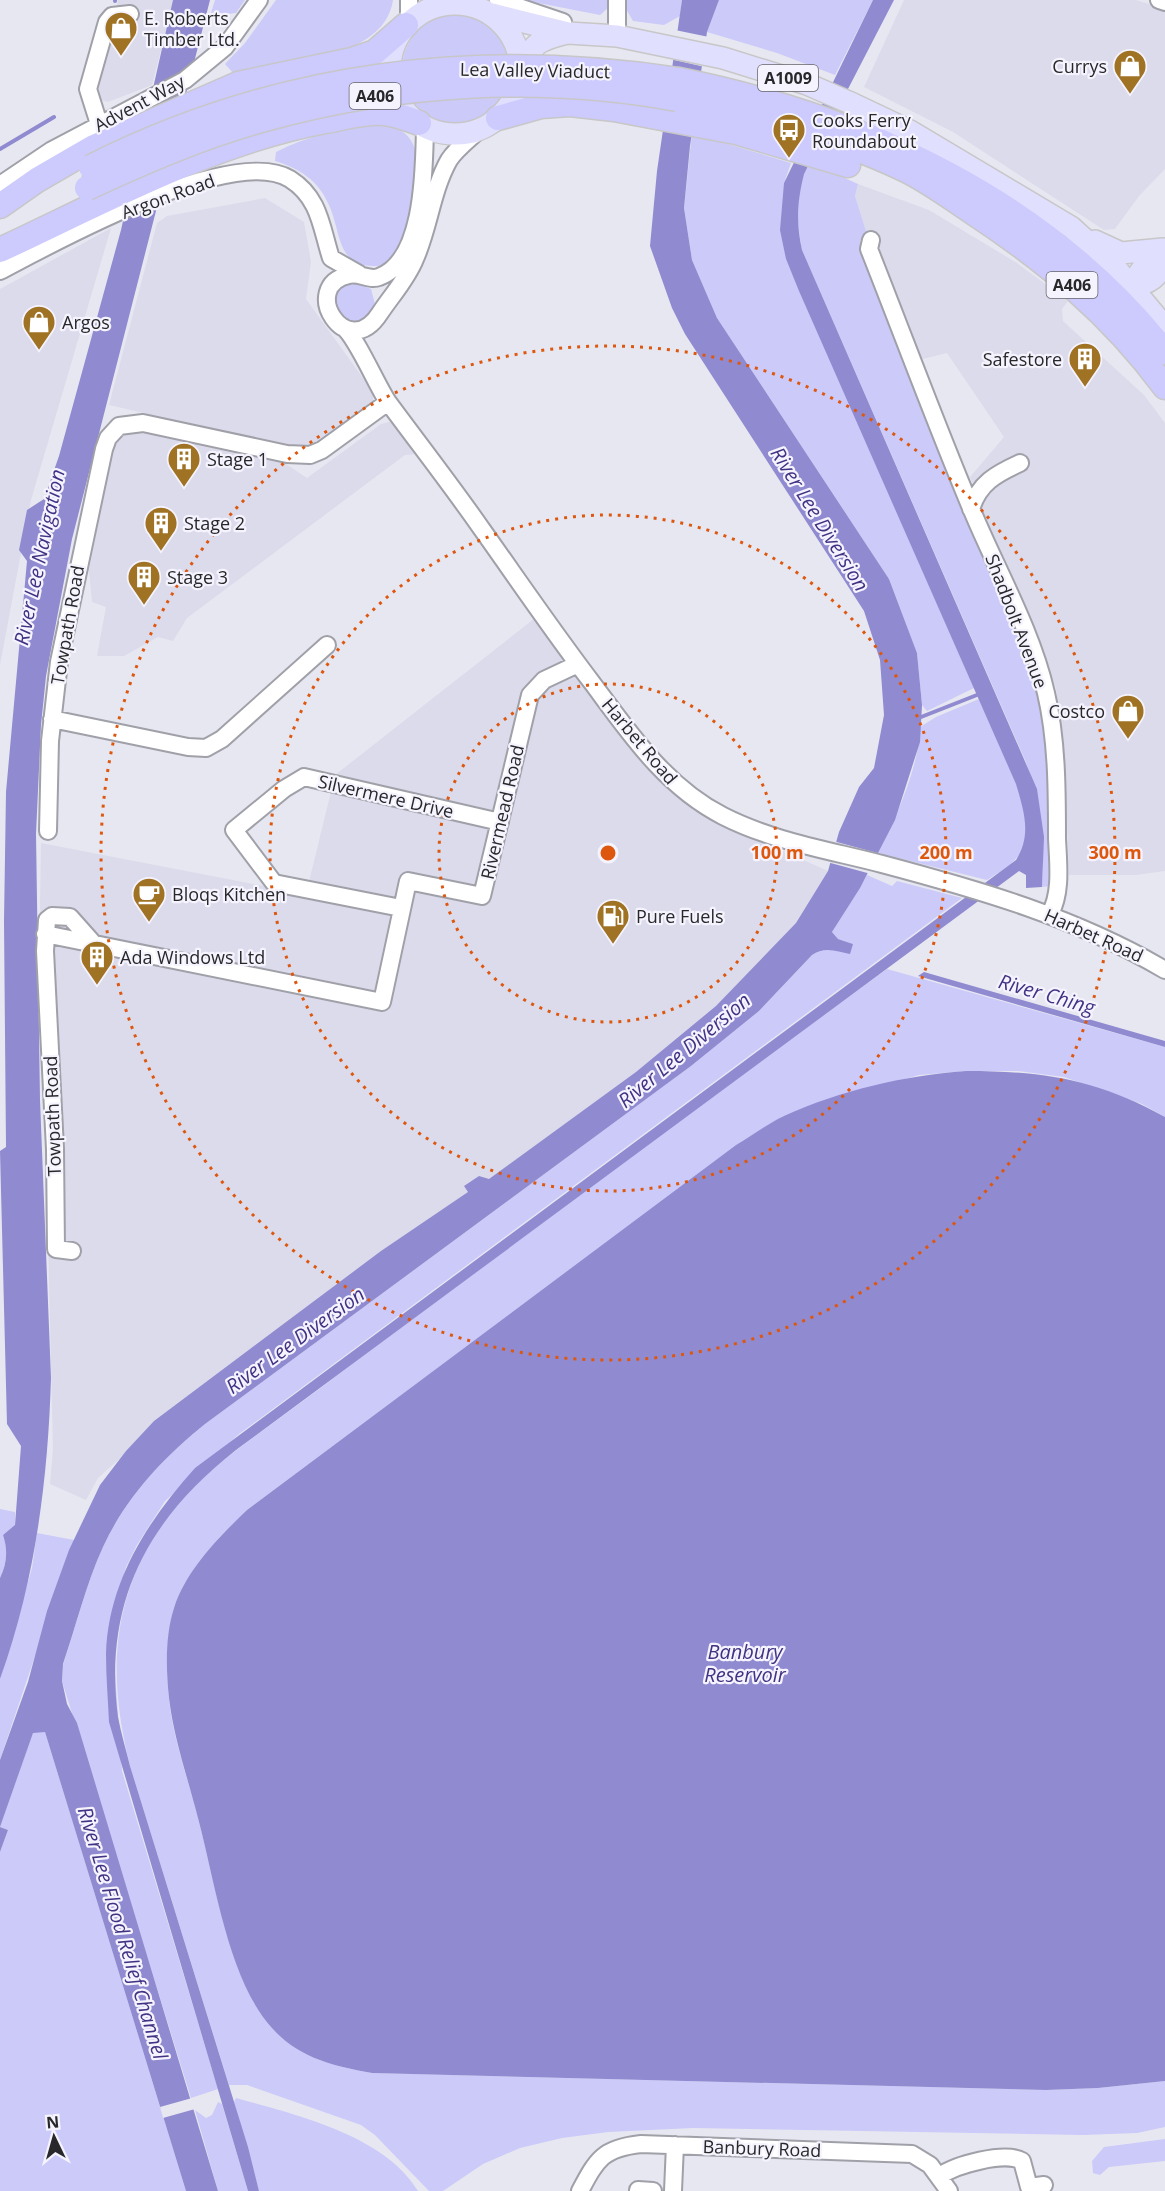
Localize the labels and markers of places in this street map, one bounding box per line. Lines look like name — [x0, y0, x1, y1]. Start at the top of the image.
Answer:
place label: E. Roberts Timber Ltd. — [144, 6, 240, 51]
shop icon: E. Roberts Timber Ltd. — [103, 10, 139, 57]
shop icon: Currys — [1112, 48, 1148, 95]
place label: Currys — [1052, 54, 1107, 78]
place label: Cooks Ferry Roundabout — [812, 108, 916, 153]
bus stop icon: Cooks Ferry Roundabout — [771, 112, 807, 159]
shop icon: Argos — [21, 304, 57, 351]
place label: Argos — [62, 310, 110, 334]
building icon: Safestore — [1067, 341, 1103, 388]
place label: Safestore — [983, 347, 1062, 371]
building icon: Stage 1 — [166, 441, 202, 488]
place label: Stage 1 — [207, 447, 268, 471]
building icon: Stage 2 — [143, 505, 179, 552]
place label: Stage 2 — [184, 511, 245, 535]
building icon: Stage 3 — [126, 559, 162, 606]
place label: Stage 3 — [167, 565, 228, 589]
shop icon: Costco — [1110, 693, 1146, 740]
place label: Costco — [1048, 699, 1105, 723]
centre of rings — [598, 843, 618, 863]
cafe icon: Bloqs Kitchen — [131, 876, 167, 923]
place label: Bloqs Kitchen — [172, 882, 286, 906]
fuel station icon: Pure Fuels — [595, 898, 631, 945]
place label: Pure Fuels — [636, 904, 724, 928]
building icon: Ada Windows Ltd — [79, 939, 115, 986]
place label: Ada Windows Ltd — [120, 945, 265, 969]

